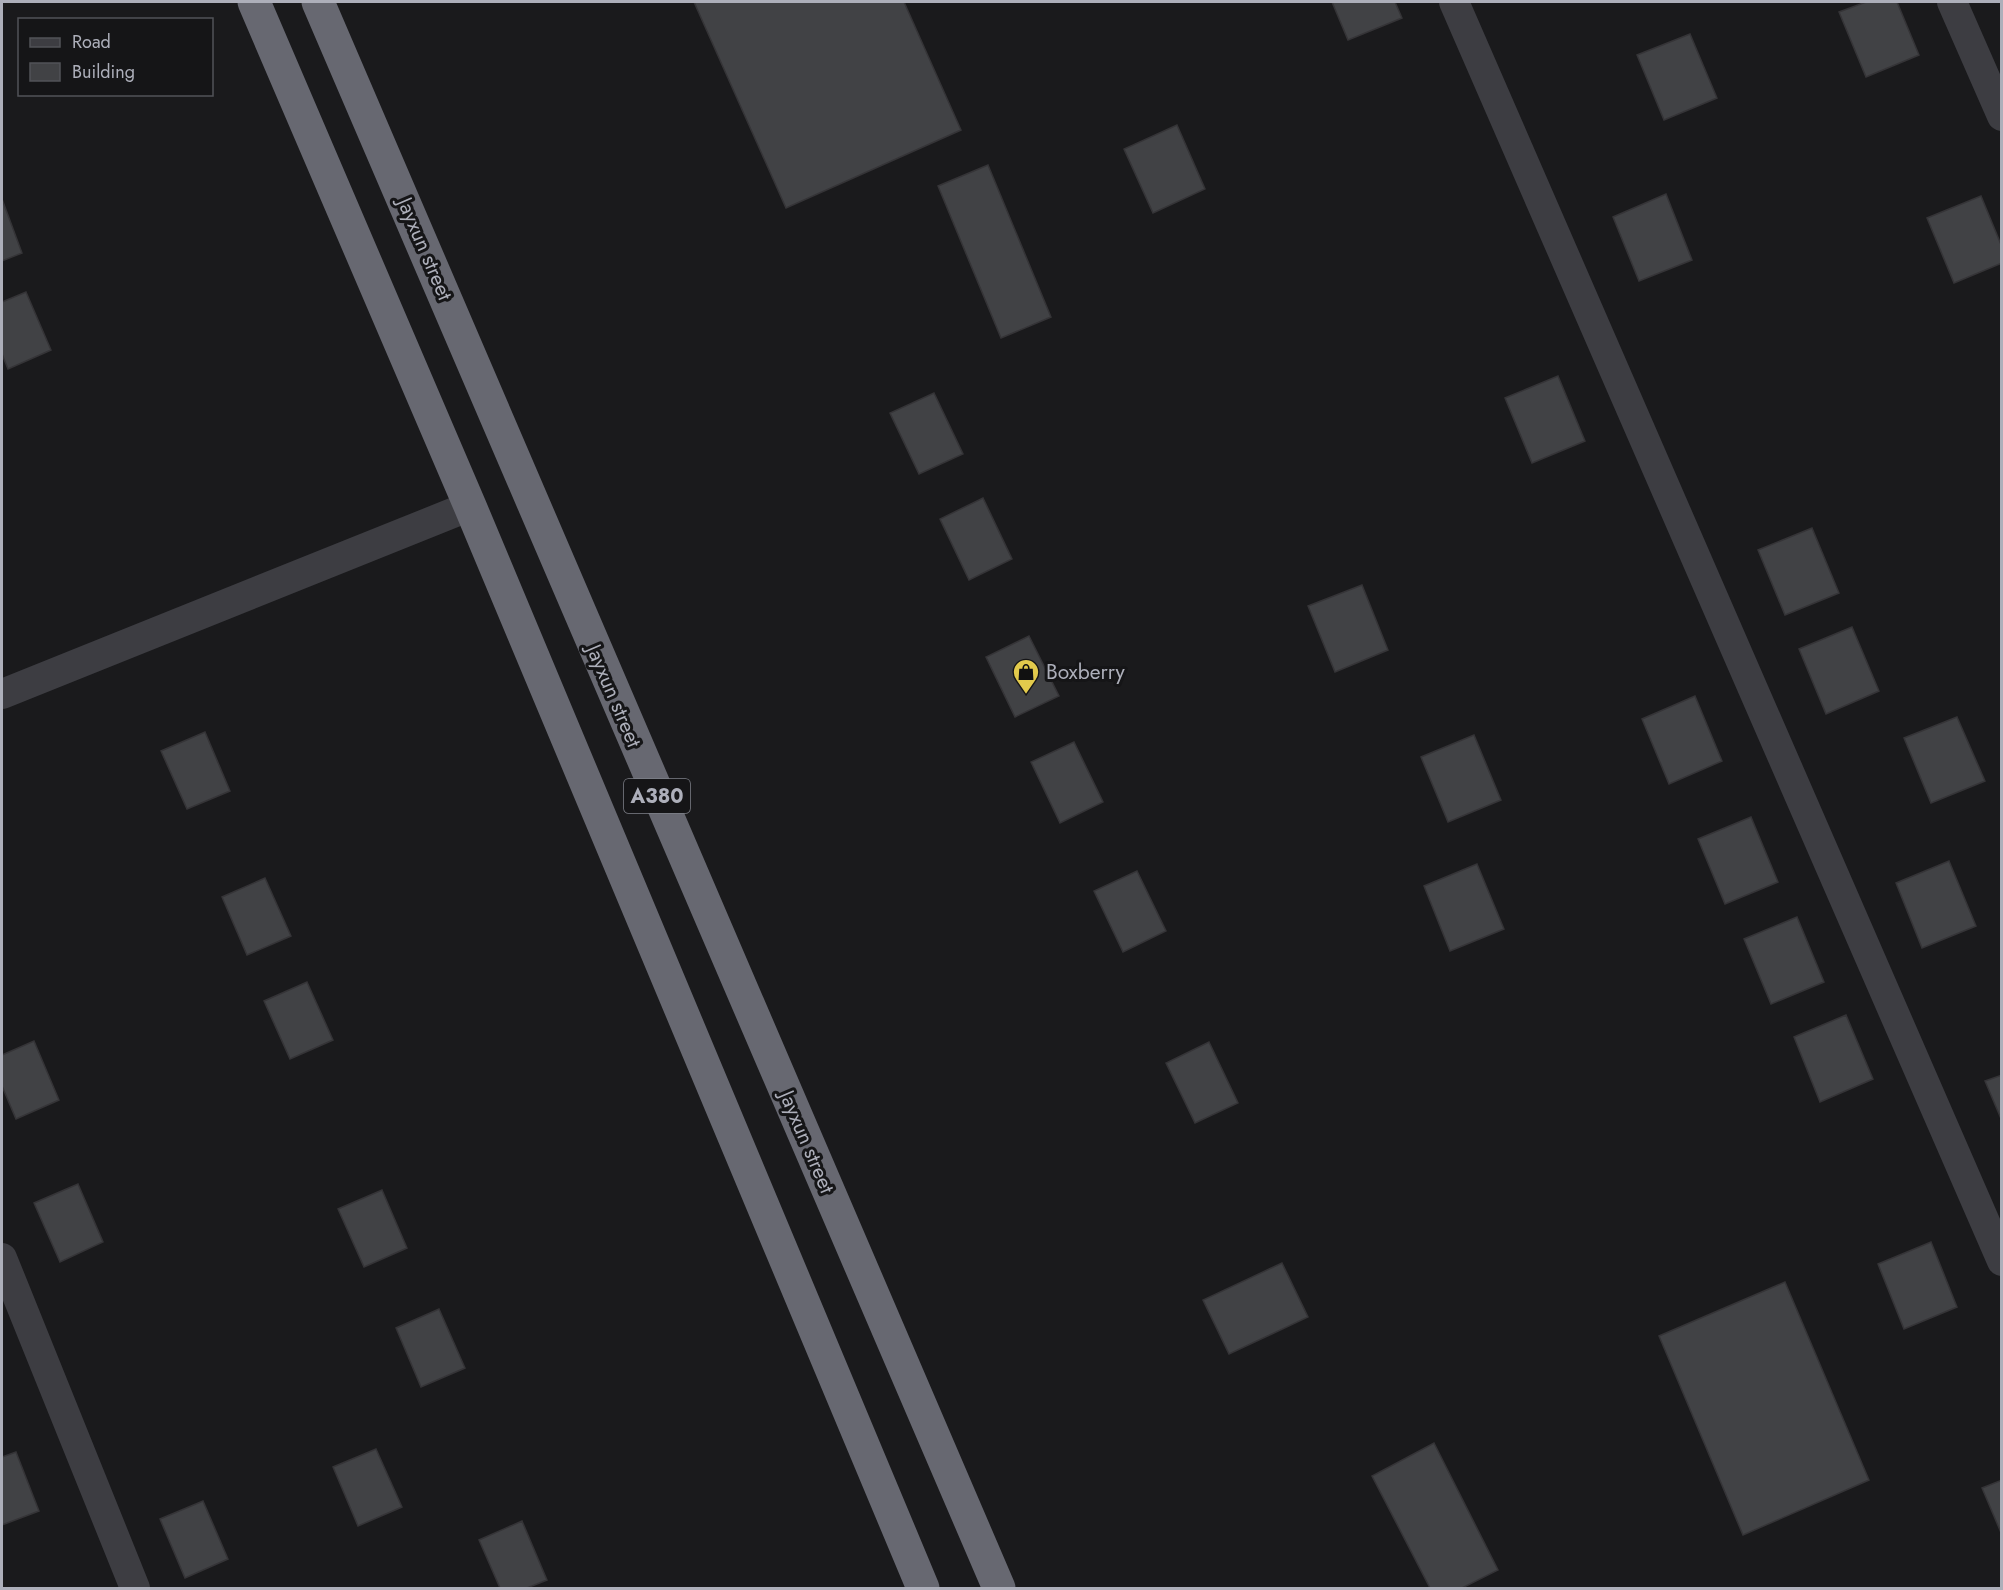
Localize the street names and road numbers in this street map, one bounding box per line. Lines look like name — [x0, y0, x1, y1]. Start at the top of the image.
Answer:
street label: Jayxun street — [389, 190, 460, 305]
street label: Jayxun street — [578, 637, 649, 752]
road number: A380 — [624, 779, 690, 813]
street label: Jayxun street — [771, 1083, 842, 1198]

